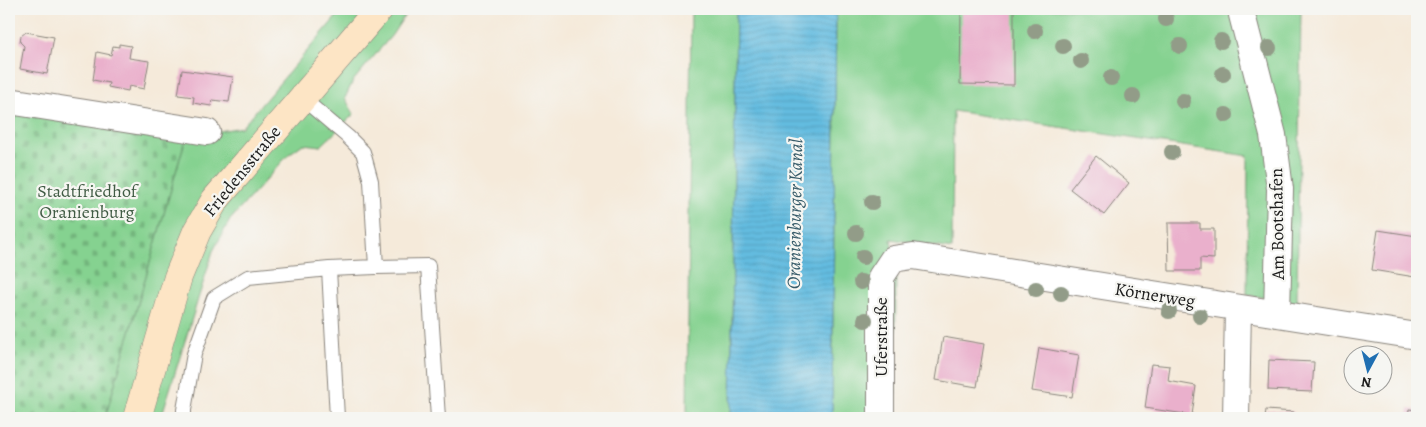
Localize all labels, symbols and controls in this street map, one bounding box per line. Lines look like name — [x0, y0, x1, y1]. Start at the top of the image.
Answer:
street label: Friedensstraße — [198, 120, 286, 222]
water label: Oranienburger Kanal — [781, 138, 809, 289]
street label: Am Bootshafen — [1264, 168, 1290, 281]
park label: Stadtfriedhof Oranienburg — [37, 179, 140, 224]
street label: Körnerweg — [1113, 277, 1197, 313]
street label: Uferstraße — [869, 297, 893, 377]
north arrow — [1344, 344, 1394, 394]
text: N — [1360, 372, 1373, 392]

